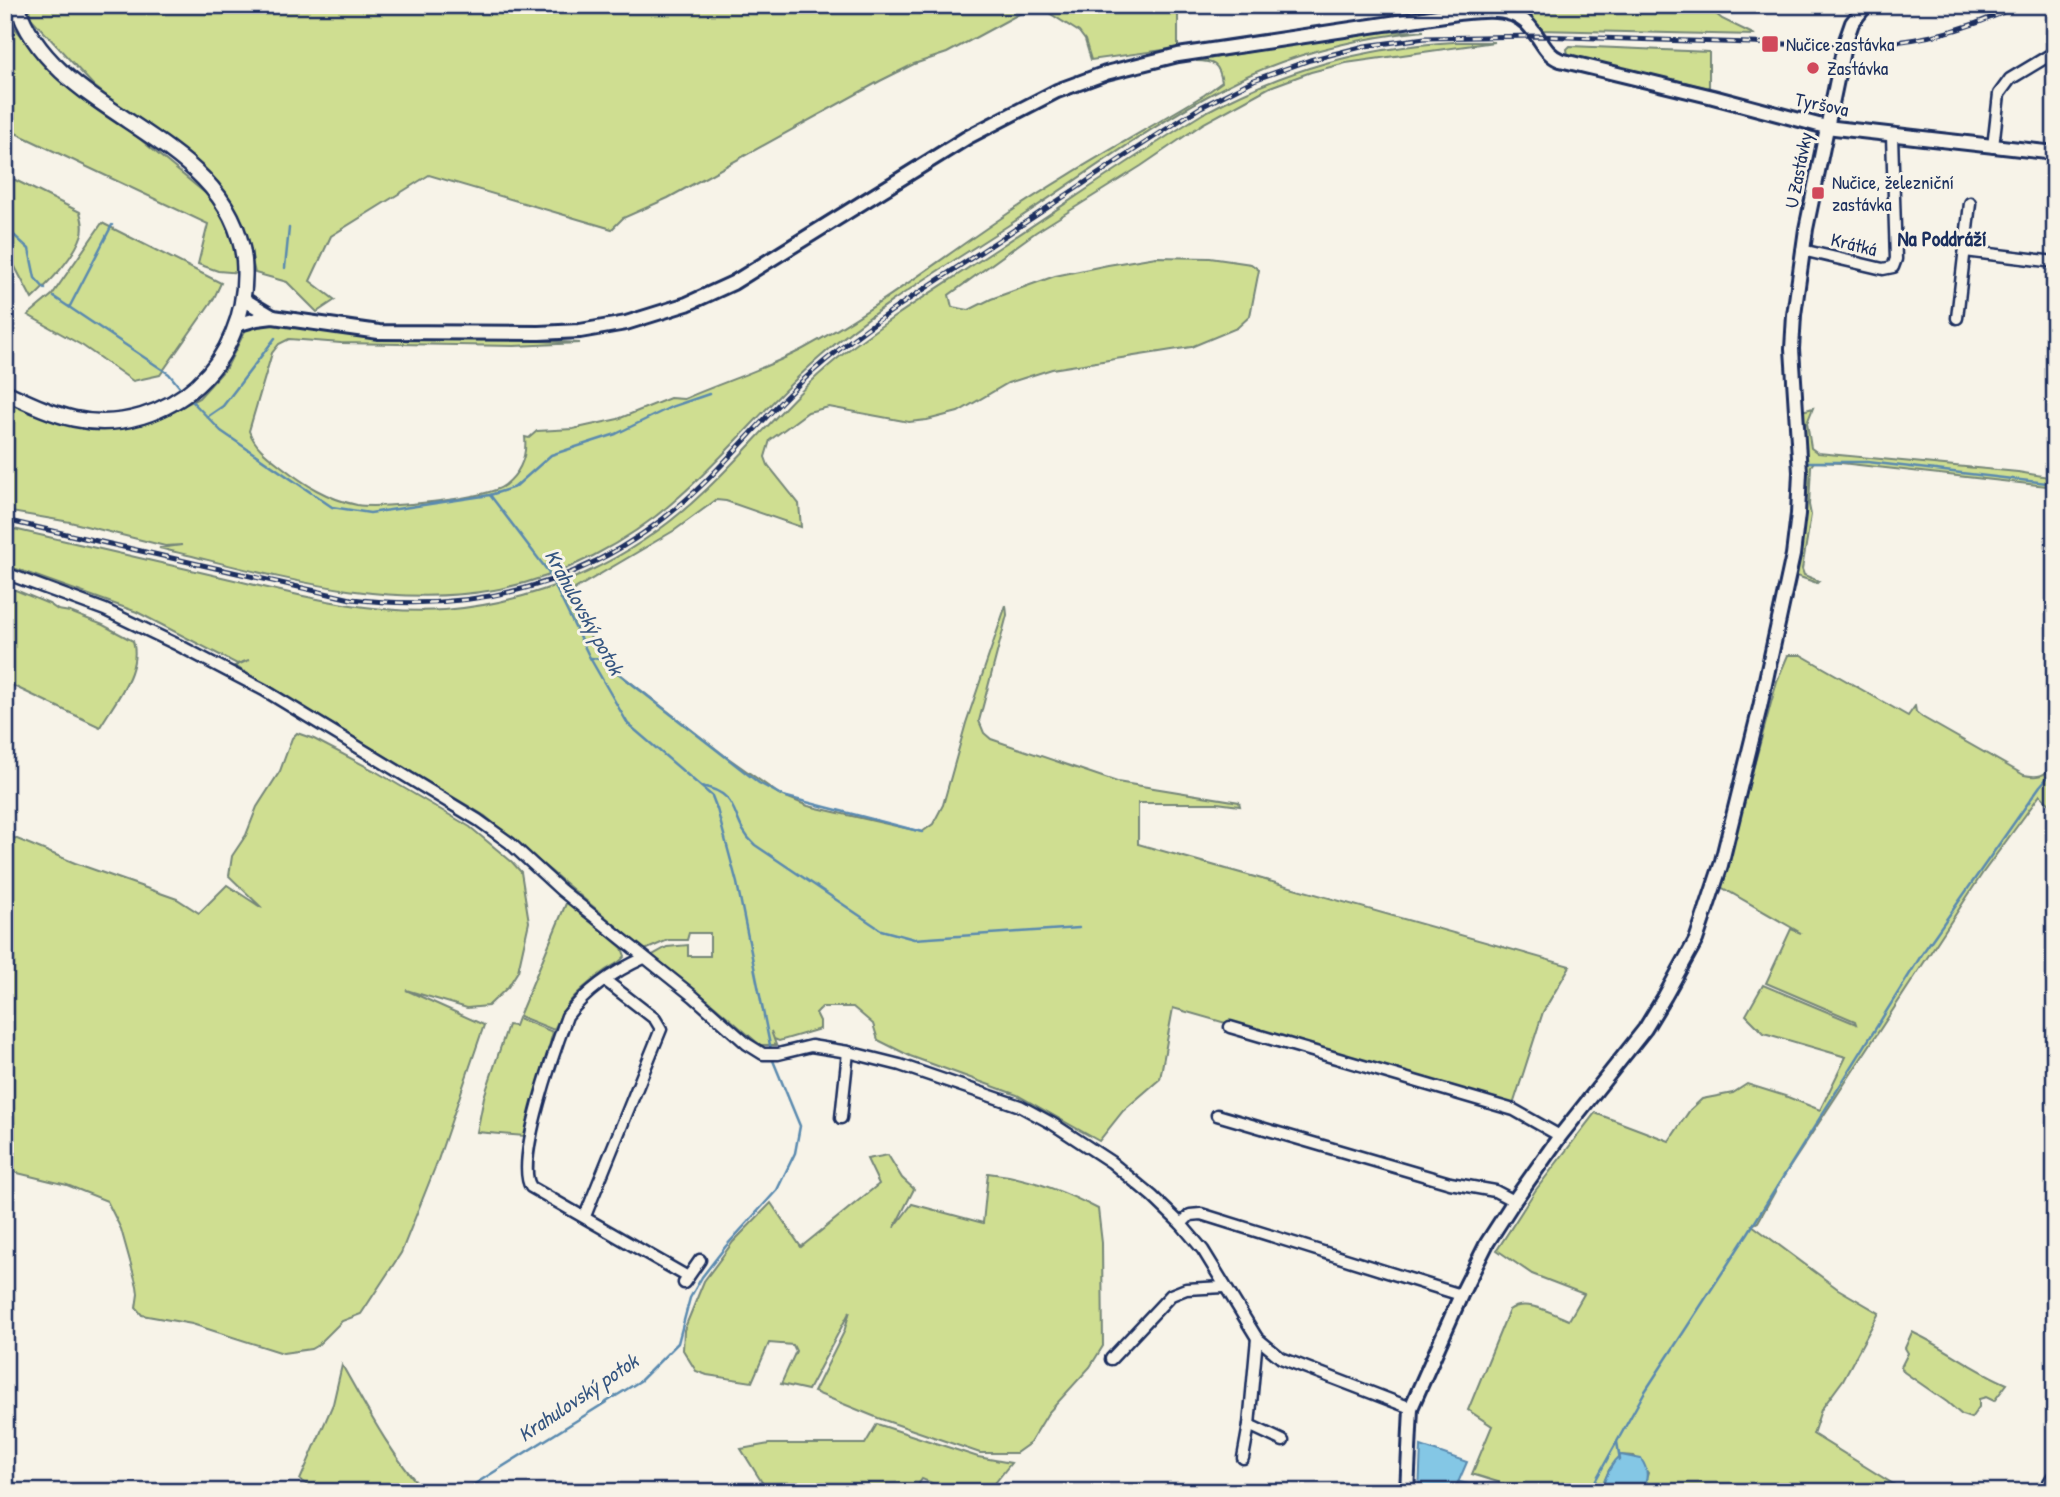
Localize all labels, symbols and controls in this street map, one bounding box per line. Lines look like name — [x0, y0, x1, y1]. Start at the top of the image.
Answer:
place label: Nučice zastávka — [1786, 31, 1895, 57]
marker: Nučice zastávka — [1760, 34, 1780, 54]
place label: Zastávka — [1827, 55, 1889, 81]
marker: Zastávka — [1805, 60, 1821, 76]
street label: Tyršova — [1793, 86, 1852, 122]
street label: U Zastávky — [1778, 130, 1818, 210]
place label: Nučice, železniční zastávka — [1832, 169, 1954, 217]
marker: Nučice, železniční zastávka — [1810, 185, 1826, 201]
district label: Na Poddráží — [1897, 224, 1987, 253]
street label: Krátká — [1828, 226, 1880, 262]
water label: Krahulovský potok — [538, 544, 632, 682]
water label: Krahulovský potok — [512, 1345, 645, 1449]

